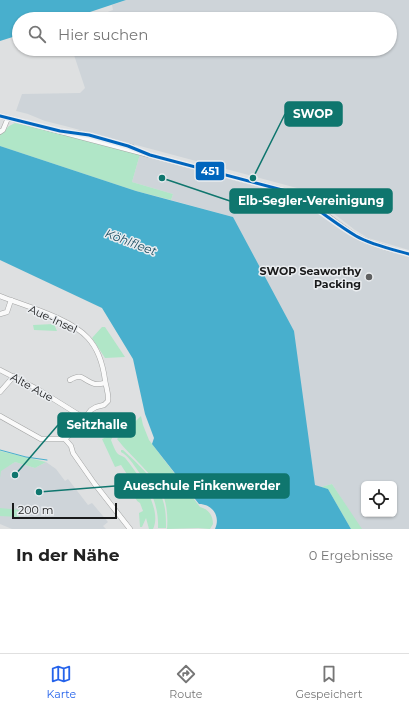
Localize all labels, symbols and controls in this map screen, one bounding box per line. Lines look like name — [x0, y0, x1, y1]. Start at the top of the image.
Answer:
search box — [12, 12, 397, 56]
icon: search — [26, 23, 48, 45]
text: Hier suchen — [58, 25, 148, 44]
callout: SWOP — [285, 102, 342, 126]
text: SWOP — [293, 106, 333, 121]
line badge: 451 — [195, 161, 225, 181]
text: 451 — [201, 164, 219, 178]
callout: Elb-Segler-Vereinigung — [230, 189, 392, 213]
text: Elb-Segler-Vereinigung — [238, 193, 384, 208]
water label: Köhlfleet — [103, 225, 159, 259]
place label: SWOP Seaworthy Packing — [259, 264, 361, 291]
marker: SWOP Seaworthy Packing — [364, 272, 374, 282]
street label: Aue-Insel — [27, 302, 79, 336]
street label: Alte Aue — [8, 370, 56, 405]
callout: Seitzhalle — [58, 413, 135, 437]
text: Seitzhalle — [66, 417, 128, 432]
callout: Aueschule Finkenwerder — [115, 474, 289, 498]
text: Aueschule Finkenwerder — [122, 478, 281, 493]
map controls — [361, 481, 397, 517]
button: locate — [361, 481, 397, 517]
scale bar — [12, 501, 117, 520]
text: 200 m — [18, 503, 53, 517]
text: In der Nähe — [16, 545, 120, 565]
text: 0 Ergebnisse — [309, 547, 393, 563]
tab: Karte — [47, 663, 76, 701]
tab: Route — [169, 663, 202, 701]
tab: Gespeichert — [296, 663, 362, 701]

